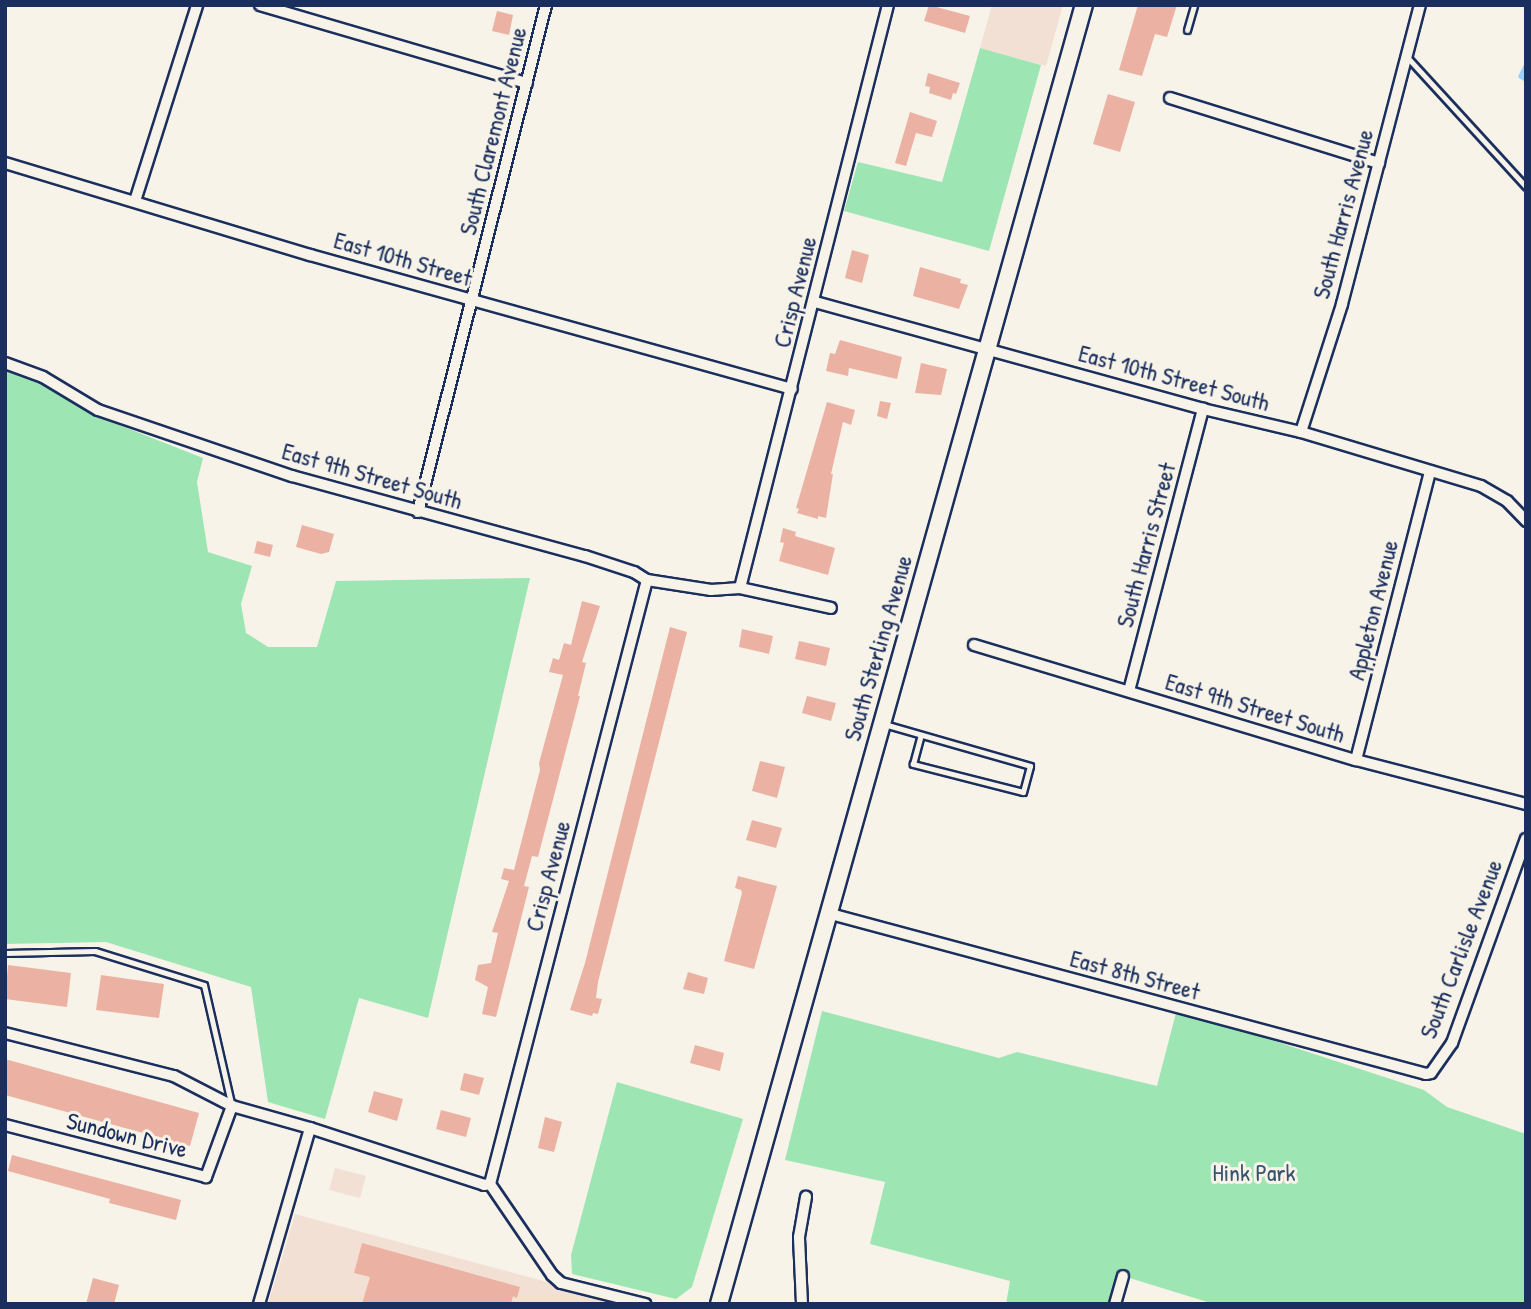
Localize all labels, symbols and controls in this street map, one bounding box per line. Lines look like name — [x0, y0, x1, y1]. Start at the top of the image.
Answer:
street label: South Claremont Avenue — [453, 24, 533, 238]
street label: South Harris Avenue — [1307, 126, 1379, 302]
street label: East 10th Street — [331, 226, 475, 292]
street label: Crisp Avenue — [767, 233, 823, 351]
street label: East 10th Street South — [1075, 339, 1273, 417]
street label: East 9th Street South — [279, 437, 465, 515]
street label: South Harris Street — [1110, 460, 1182, 630]
street label: Appleton Avenue — [1342, 537, 1404, 683]
street label: South Sterling Avenue — [838, 552, 918, 744]
street label: East 9th Street South — [1162, 667, 1348, 749]
street label: Crisp Avenue — [519, 817, 577, 935]
street label: South Carlisle Avenue — [1414, 855, 1508, 1043]
street label: East 8th Street — [1067, 944, 1203, 1006]
street label: Sundown Drive — [64, 1106, 190, 1164]
park label: Hink Park — [1212, 1159, 1296, 1187]

